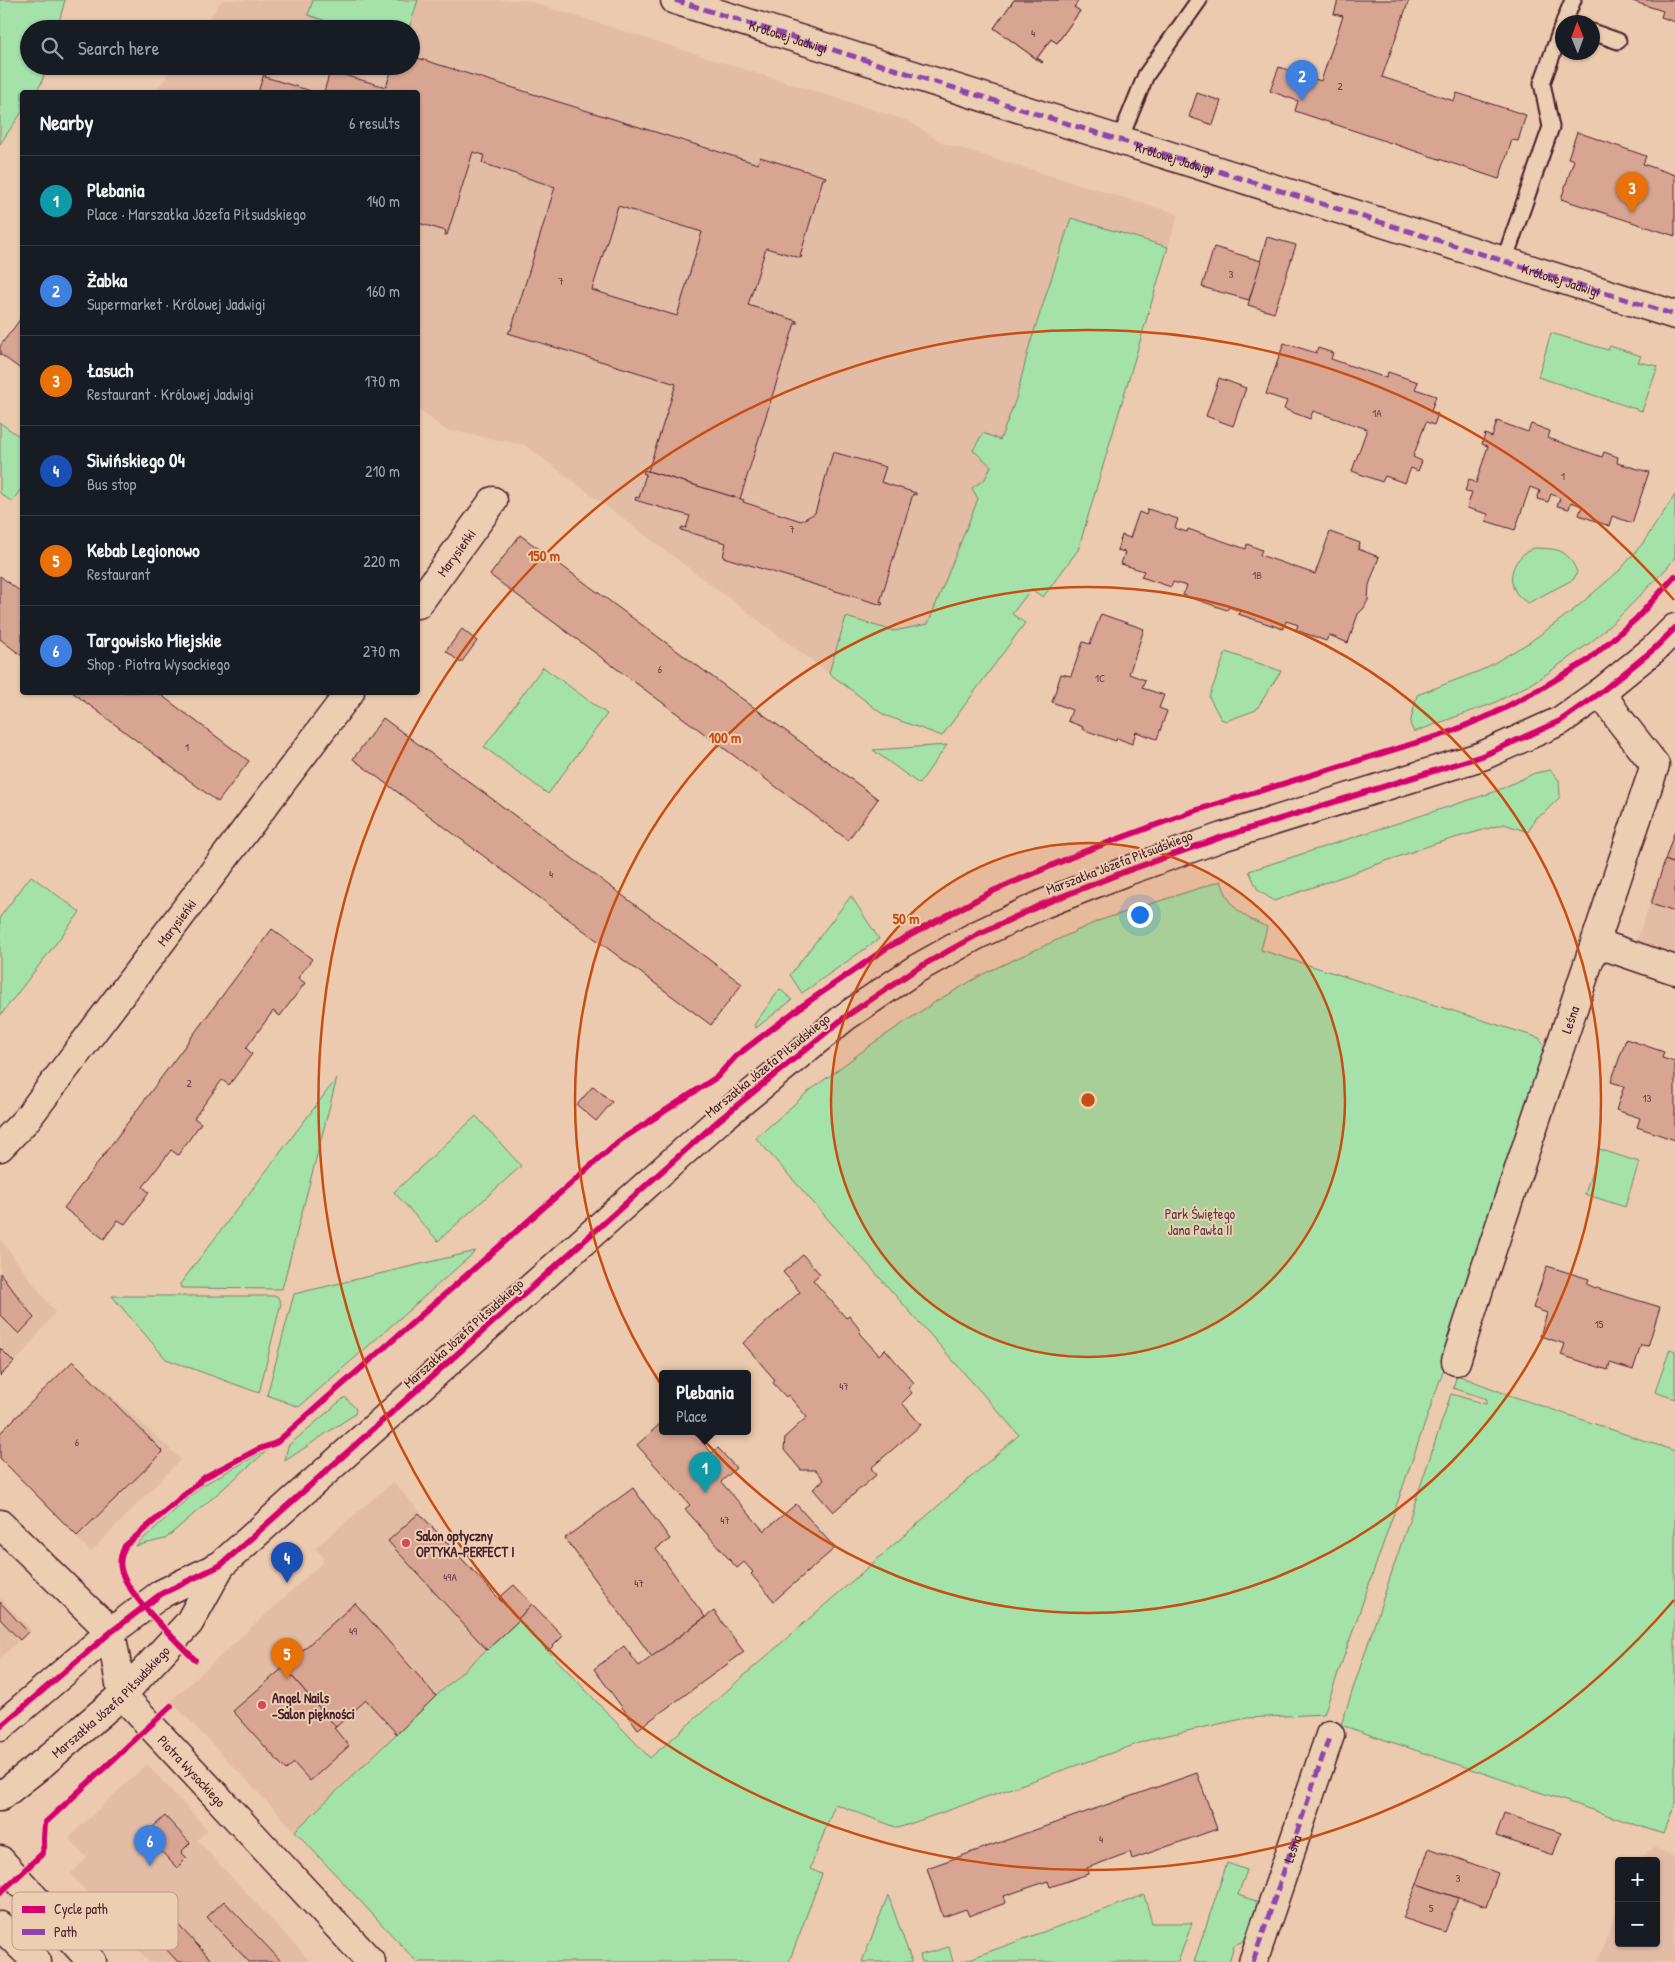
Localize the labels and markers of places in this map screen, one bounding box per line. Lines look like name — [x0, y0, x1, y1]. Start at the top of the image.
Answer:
pin: 2 — [1286, 60, 1318, 101]
pin: 3 — [1616, 172, 1648, 213]
centre of rings — [1079, 1091, 1097, 1109]
pin: 1 — [689, 1452, 721, 1493]
place label: Salon optyczny OPTYKA-PERFECT I — [416, 1526, 515, 1561]
marker: Salon optyczny OPTYKA-PERFECT I — [400, 1537, 412, 1549]
pin: 4 — [271, 1542, 303, 1583]
pin: 5 — [271, 1638, 303, 1679]
place label: Angel Nails -Salon piękności — [272, 1688, 355, 1725]
marker: Angel Nails -Salon piękności — [256, 1699, 268, 1711]
pin: 6 — [134, 1825, 166, 1866]

